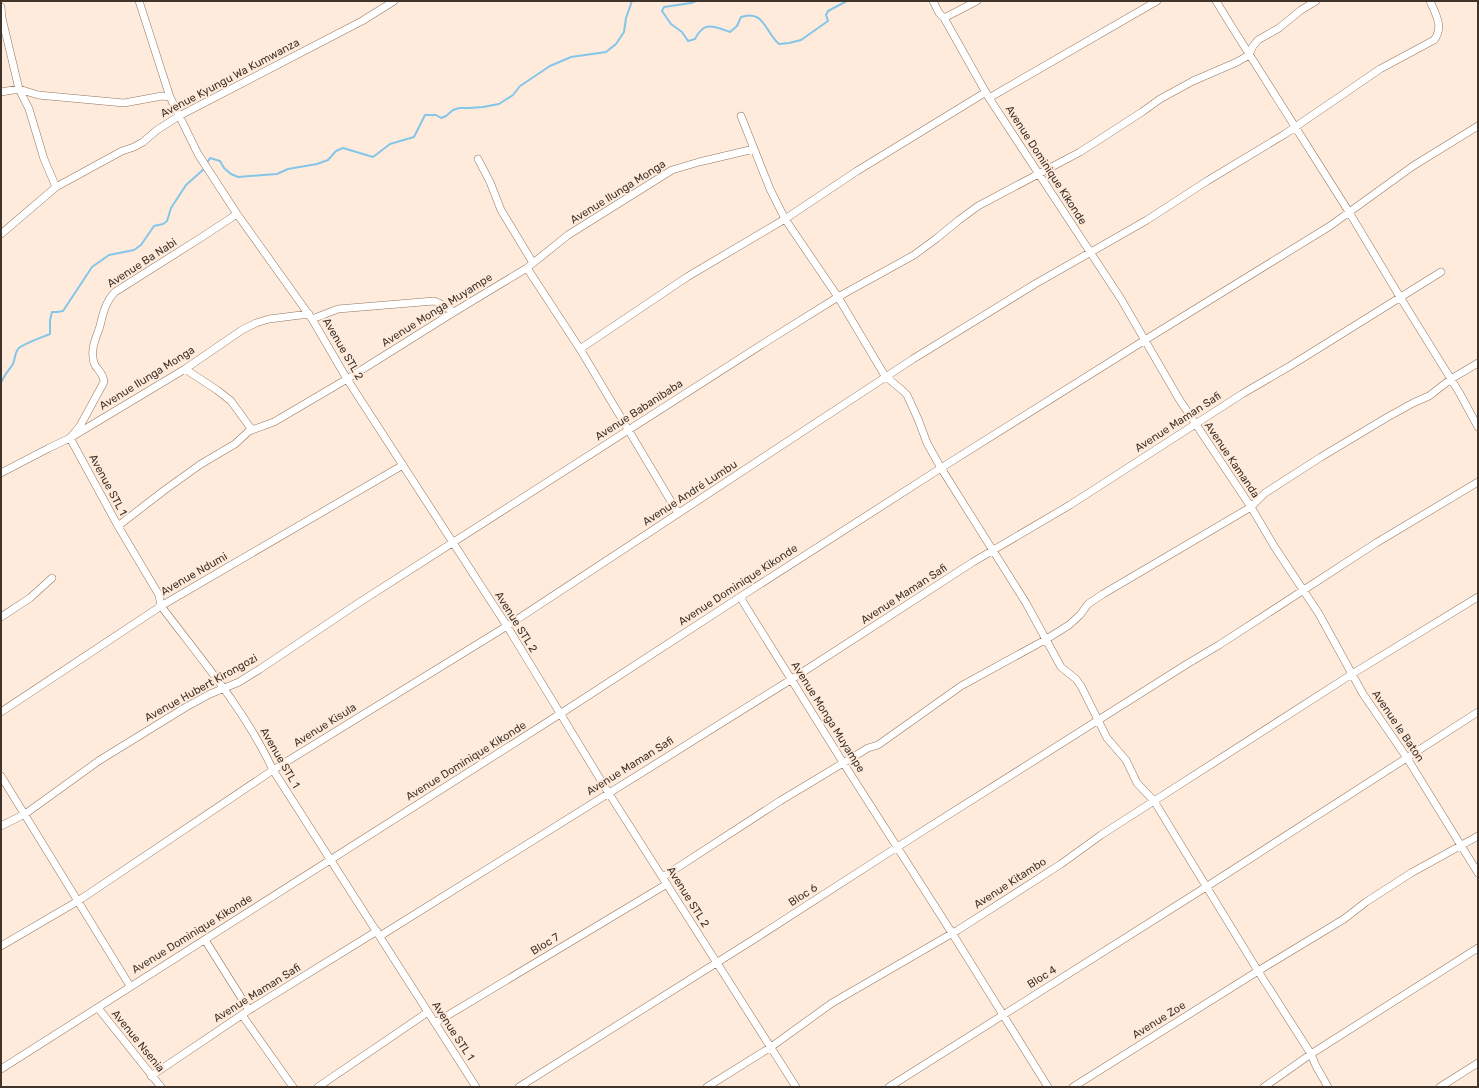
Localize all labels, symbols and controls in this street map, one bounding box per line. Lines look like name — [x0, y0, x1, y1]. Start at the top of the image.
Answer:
street label: Avenue Kyungu Wa Kumwanza — [158, 36, 302, 120]
street label: Avenue Dominique Kikonde — [1003, 103, 1089, 227]
street label: Avenue Ilunga Monga — [568, 157, 668, 227]
street label: Avenue Ba Nabi — [105, 236, 179, 290]
street label: Avenue Monga Muyampe — [379, 271, 495, 349]
street label: Avenue STL 2 — [320, 316, 366, 382]
street label: Avenue Ilunga Monga — [97, 343, 197, 413]
street label: Avenue Babanibaba — [593, 377, 685, 443]
street label: Avenue Maman Safi — [1132, 389, 1224, 455]
street label: Avenue Kamanda — [1202, 419, 1262, 501]
street label: Avenue STL 1 — [86, 452, 130, 518]
street label: Avenue André Lumbu — [640, 458, 740, 528]
street label: Avenue Dominique Kikonde — [676, 542, 800, 628]
street label: Avenue Ndumi — [158, 550, 230, 598]
street label: Avenue Maman Safi — [858, 561, 950, 627]
street label: Avenue STL 2 — [492, 589, 540, 655]
street label: Avenue Hubert Kirongozi — [142, 652, 260, 724]
street label: Avenue Monga Muyampe — [789, 659, 867, 775]
street label: Avenue le Baton — [1369, 688, 1427, 764]
street label: Avenue Kisula — [291, 701, 359, 749]
street label: Avenue Dominique Kikonde — [403, 719, 529, 803]
street label: Avenue STL 1 — [257, 725, 303, 791]
street label: Avenue Maman Safi — [584, 734, 676, 798]
street label: Avenue Kitambo — [971, 855, 1049, 911]
street label: Avenue STL 2 — [664, 864, 712, 930]
street label: Bloc 6 — [786, 881, 820, 909]
street label: Avenue Dominique Kikonde — [129, 892, 255, 976]
street label: Bloc 7 — [528, 930, 562, 957]
street label: Avenue Maman Safi — [211, 961, 303, 1025]
street label: Bloc 4 — [1025, 963, 1059, 991]
street label: Avenue STL 1 — [429, 999, 477, 1063]
street label: Avenue Zoe — [1130, 999, 1188, 1041]
street label: Avenue Nsenia — [109, 1007, 167, 1075]

